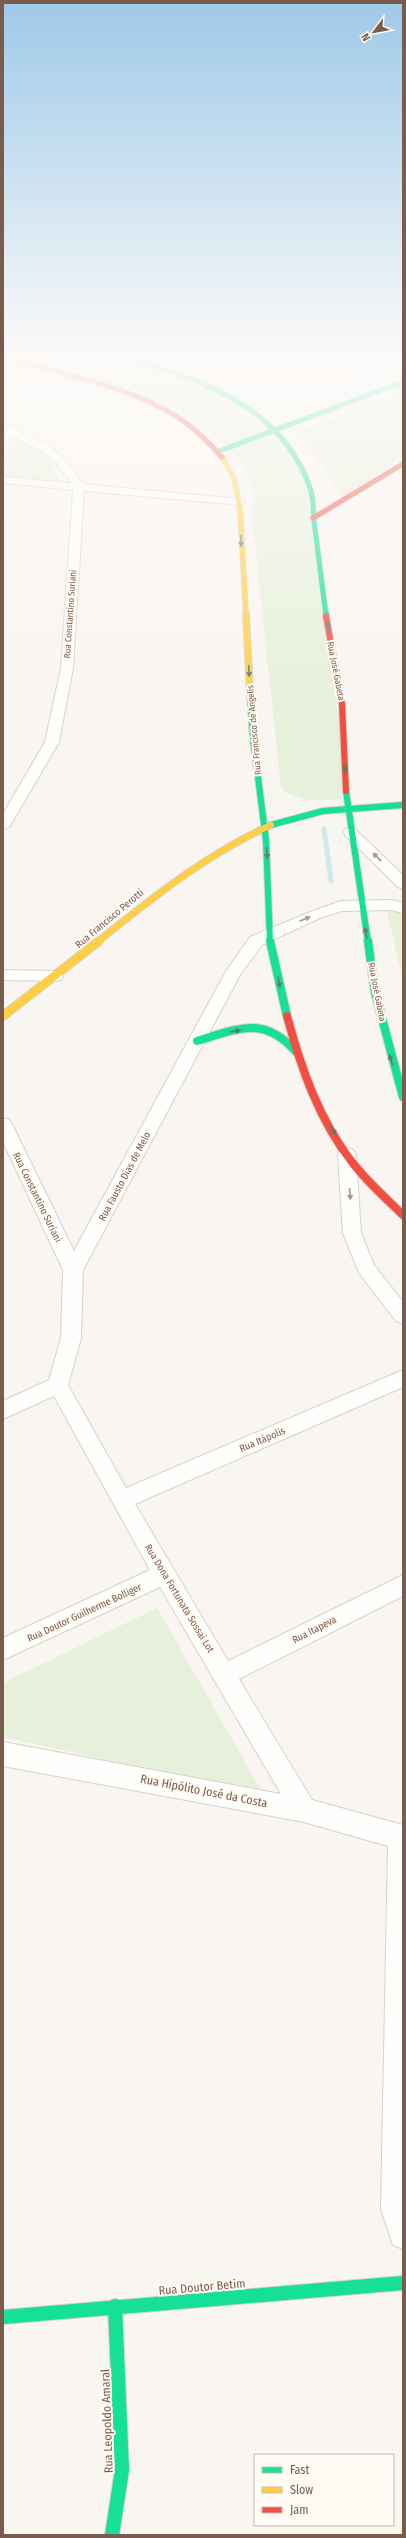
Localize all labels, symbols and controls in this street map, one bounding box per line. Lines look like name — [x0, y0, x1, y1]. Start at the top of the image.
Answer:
north arrow — [354, 12, 394, 52]
text: N — [359, 31, 373, 43]
one-way arrow — [237, 535, 244, 547]
street label: Rua Constantino Suriani — [62, 569, 78, 659]
one-way arrow — [325, 621, 331, 633]
street label: Rua José Gabeta — [325, 641, 347, 702]
one-way arrow — [246, 665, 253, 677]
street label: Rua Francisco de Angelis — [245, 685, 263, 775]
one-way arrow — [342, 763, 348, 776]
one-way arrow — [263, 847, 270, 859]
one-way arrow — [372, 853, 382, 862]
street label: Rua Francisco Perotti — [73, 887, 146, 951]
one-way arrow — [299, 916, 311, 923]
one-way arrow — [363, 927, 369, 939]
street label: Rua José Gabeta — [366, 962, 388, 1023]
one-way arrow — [276, 975, 282, 988]
one-way arrow — [229, 1028, 241, 1034]
one-way arrow — [388, 1054, 394, 1066]
one-way arrow — [329, 1124, 336, 1135]
street label: Rua Fausto Dias de Melo — [96, 1130, 153, 1223]
street label: Rua Constantino Suriani — [10, 1151, 64, 1244]
one-way arrow — [346, 1188, 353, 1200]
street label: Rua Itápolis — [238, 1425, 287, 1455]
street label: Rua Dona Fortunata Sossai Lot — [142, 1542, 217, 1656]
street label: Rua Doutor Guilherme Bolliger — [25, 1581, 144, 1645]
street label: Rua Itapeva — [290, 1614, 339, 1646]
street label: Rua Hipólito José da Costa — [139, 1772, 269, 1810]
street label: Rua Doutor Betim — [158, 2276, 246, 2298]
street label: Rua Leopoldo Amaral — [98, 2369, 116, 2473]
legend — [254, 2454, 394, 2526]
text: Fast — [290, 2463, 309, 2477]
text: Slow — [290, 2483, 313, 2497]
text: Jam — [290, 2503, 308, 2517]

